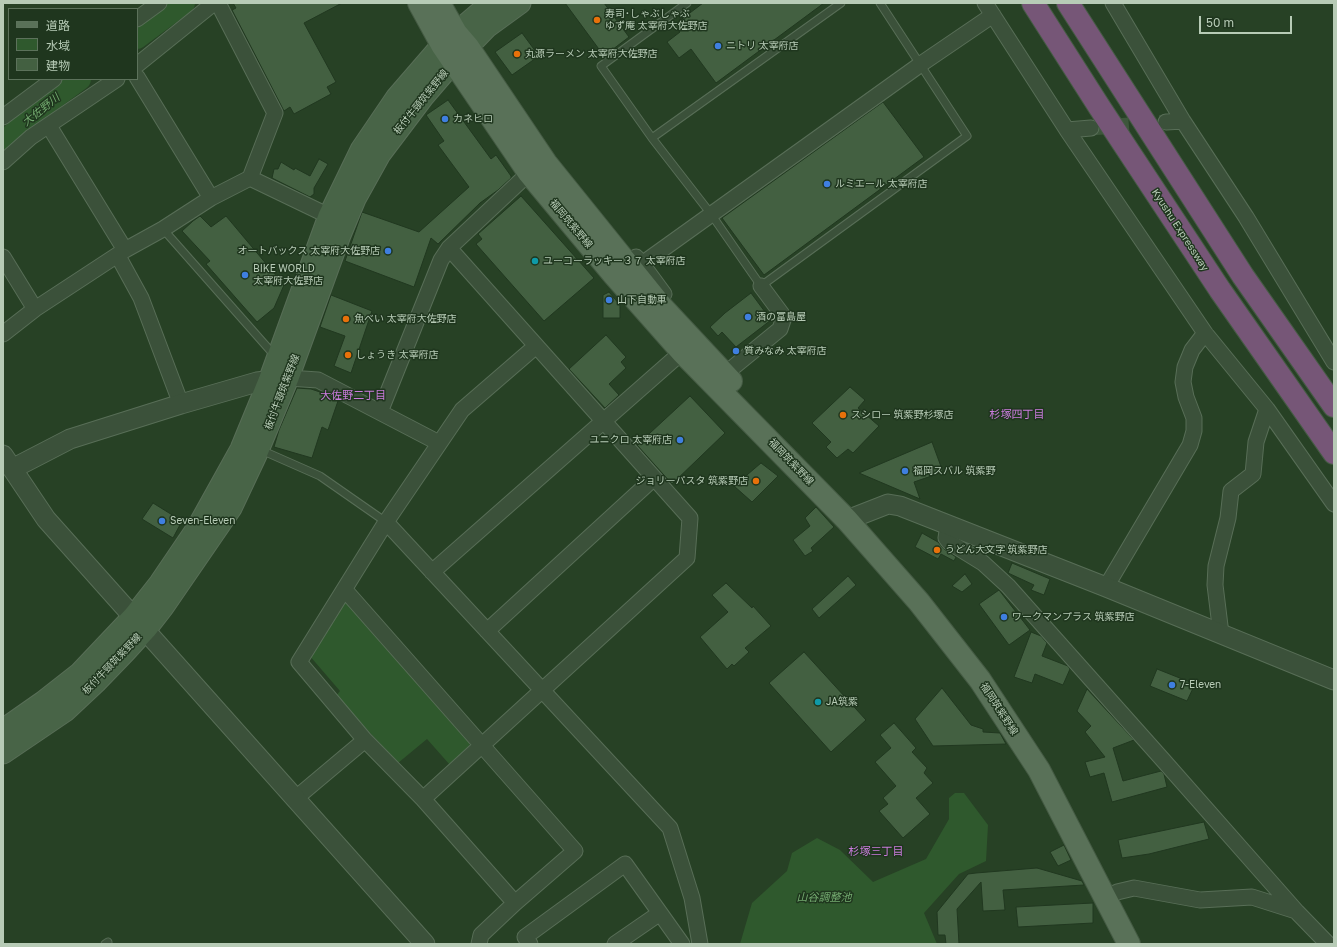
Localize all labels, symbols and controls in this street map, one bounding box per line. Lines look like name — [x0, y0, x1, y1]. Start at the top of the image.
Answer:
legend — [8, 8, 138, 80]
place label: 寿司･しゃぶしゃぶ ゆず庵 太宰府大佐野店 — [605, 8, 707, 32]
scale bar — [1201, 8, 1294, 34]
marker: 寿司･しゃぶしゃぶ ゆず庵 太宰府大佐野店 — [592, 15, 602, 25]
text: 50 m — [1206, 15, 1234, 30]
text: 道路 — [46, 18, 70, 33]
text: 水域 — [46, 38, 70, 53]
place label: ニトリ 太宰府店 — [726, 40, 798, 52]
marker: ニトリ 太宰府店 — [713, 41, 723, 51]
place label: 丸源ラーメン 太宰府大佐野店 — [525, 48, 657, 60]
marker: 丸源ラーメン 太宰府大佐野店 — [512, 49, 522, 59]
text: 建物 — [46, 58, 70, 73]
street label: 板付牛頸筑紫野線 — [391, 67, 451, 137]
water label: 大佐野川 — [20, 91, 62, 129]
place label: カネヒロ — [453, 113, 493, 125]
marker: カネヒロ — [440, 114, 450, 124]
place label: ルミエール 太宰府店 — [835, 178, 927, 190]
marker: ルミエール 太宰府店 — [822, 179, 832, 189]
street label: Kyushu Expressway — [1149, 187, 1211, 273]
street label: 福岡筑紫野線 — [547, 197, 595, 251]
place label: オートバックス 太宰府大佐野店 — [238, 245, 380, 257]
marker: オートバックス 太宰府大佐野店 — [383, 246, 393, 256]
place label: ユーコーラッキー３７ 太宰府店 — [543, 255, 685, 267]
marker: ユーコーラッキー３７ 太宰府店 — [530, 256, 540, 266]
place label: BIKE WORLD 太宰府大佐野店 — [253, 263, 323, 286]
marker: BIKE WORLD 太宰府大佐野店 — [240, 270, 250, 280]
place label: 山下自動車 — [617, 294, 667, 306]
marker: 山下自動車 — [604, 295, 614, 305]
place label: 酒の富島屋 — [756, 311, 806, 323]
marker: 酒の富島屋 — [743, 312, 753, 322]
place label: 魚べい 太宰府大佐野店 — [354, 313, 456, 325]
marker: 魚べい 太宰府大佐野店 — [341, 314, 351, 324]
place label: 質みなみ 太宰府店 — [744, 345, 826, 357]
marker: 質みなみ 太宰府店 — [731, 346, 741, 356]
place label: しょうき 太宰府店 — [356, 349, 438, 361]
marker: しょうき 太宰府店 — [343, 350, 353, 360]
street label: 板付牛頸筑紫野線 — [262, 353, 302, 431]
district label: 大佐野二丁目 — [320, 389, 386, 403]
district label: 杉塚四丁目 — [990, 408, 1044, 422]
place label: スシロー 筑紫野杉塚店 — [851, 409, 953, 421]
marker: スシロー 筑紫野杉塚店 — [838, 410, 848, 420]
place label: ユニクロ 太宰府店 — [590, 434, 672, 446]
marker: ユニクロ 太宰府店 — [675, 435, 685, 445]
street label: 福岡筑紫野線 — [766, 436, 816, 488]
place label: 福岡スバル 筑紫野 — [913, 465, 995, 477]
marker: 福岡スバル 筑紫野 — [900, 466, 910, 476]
place label: ジョリーパスタ 筑紫野店 — [636, 475, 748, 487]
marker: ジョリーパスタ 筑紫野店 — [751, 476, 761, 486]
place label: Seven-Eleven — [170, 515, 235, 527]
marker: Seven-Eleven — [157, 516, 167, 526]
place label: うどん大文字 筑紫野店 — [945, 544, 1047, 556]
marker: うどん大文字 筑紫野店 — [932, 545, 942, 555]
place label: ワークマンプラス 筑紫野店 — [1012, 611, 1134, 623]
marker: ワークマンプラス 筑紫野店 — [999, 612, 1009, 622]
street label: 板付牛頸筑紫野線 — [80, 631, 144, 697]
place label: 7-Eleven — [1180, 679, 1221, 691]
marker: 7-Eleven — [1167, 680, 1177, 690]
street label: 福岡筑紫野線 — [978, 681, 1020, 737]
place label: JA筑紫 — [826, 696, 858, 708]
marker: JA筑紫 — [813, 697, 823, 707]
district label: 杉塚三丁目 — [849, 845, 903, 859]
water label: 山谷調整池 — [797, 891, 851, 905]

